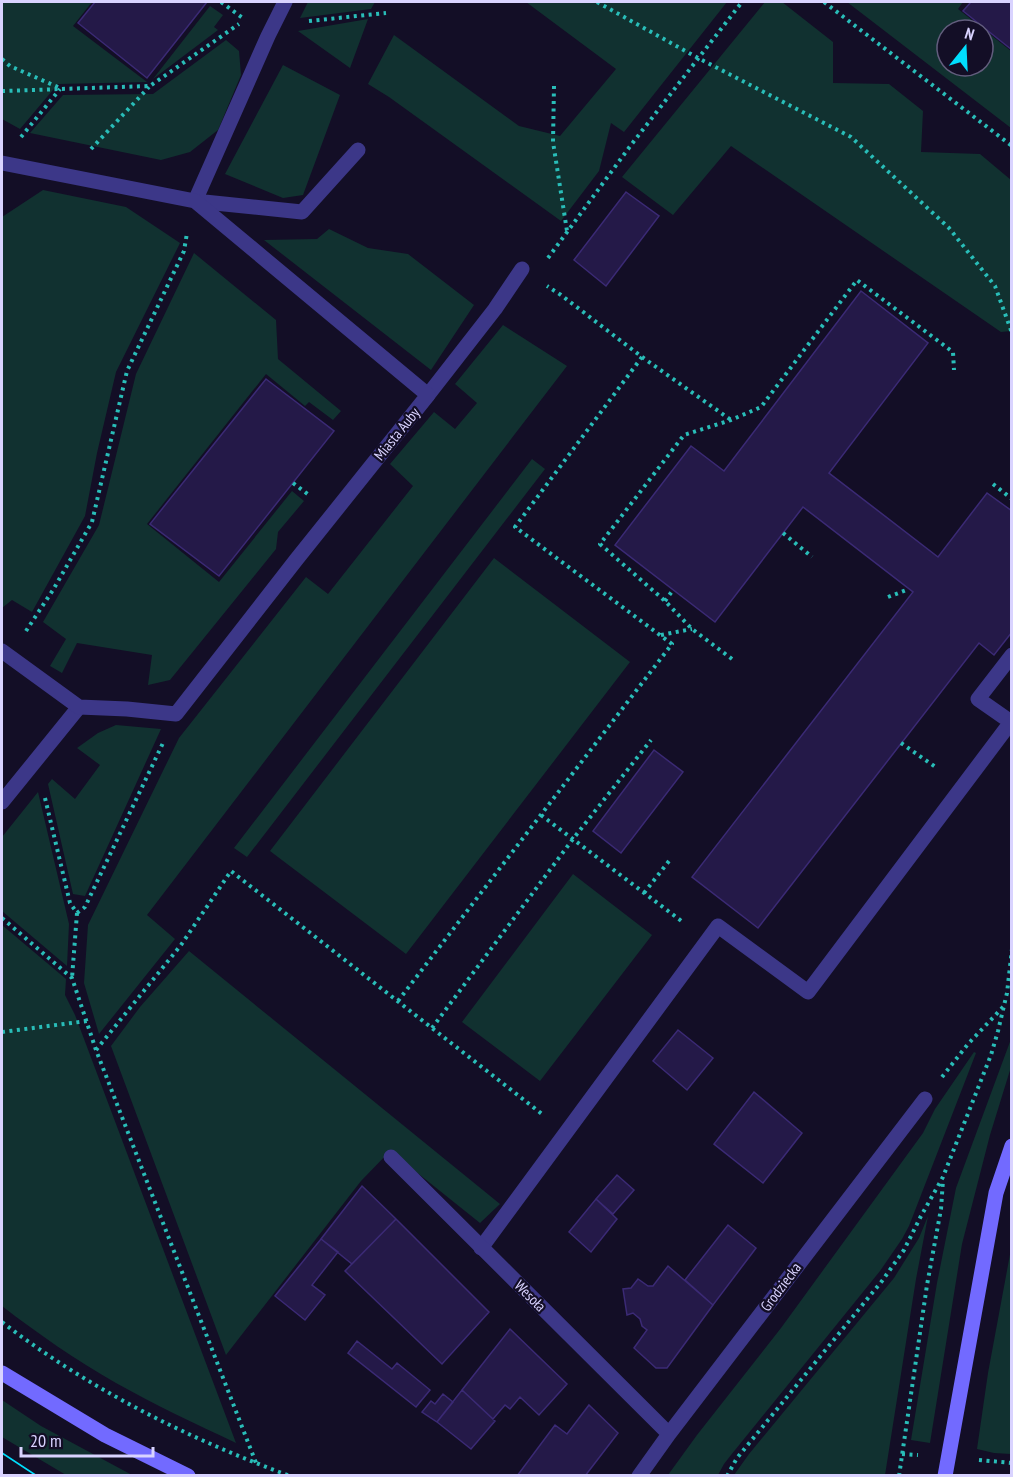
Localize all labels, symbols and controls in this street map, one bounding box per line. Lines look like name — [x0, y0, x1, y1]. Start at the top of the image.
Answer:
north arrow — [935, 18, 995, 78]
text: N — [962, 23, 977, 45]
street label: Miasta Auby — [370, 403, 424, 464]
street label: Grodziecka — [756, 1258, 805, 1315]
street label: Wesoła — [511, 1276, 550, 1315]
scale bar — [21, 1420, 153, 1458]
text: 20 m — [30, 1429, 62, 1452]

